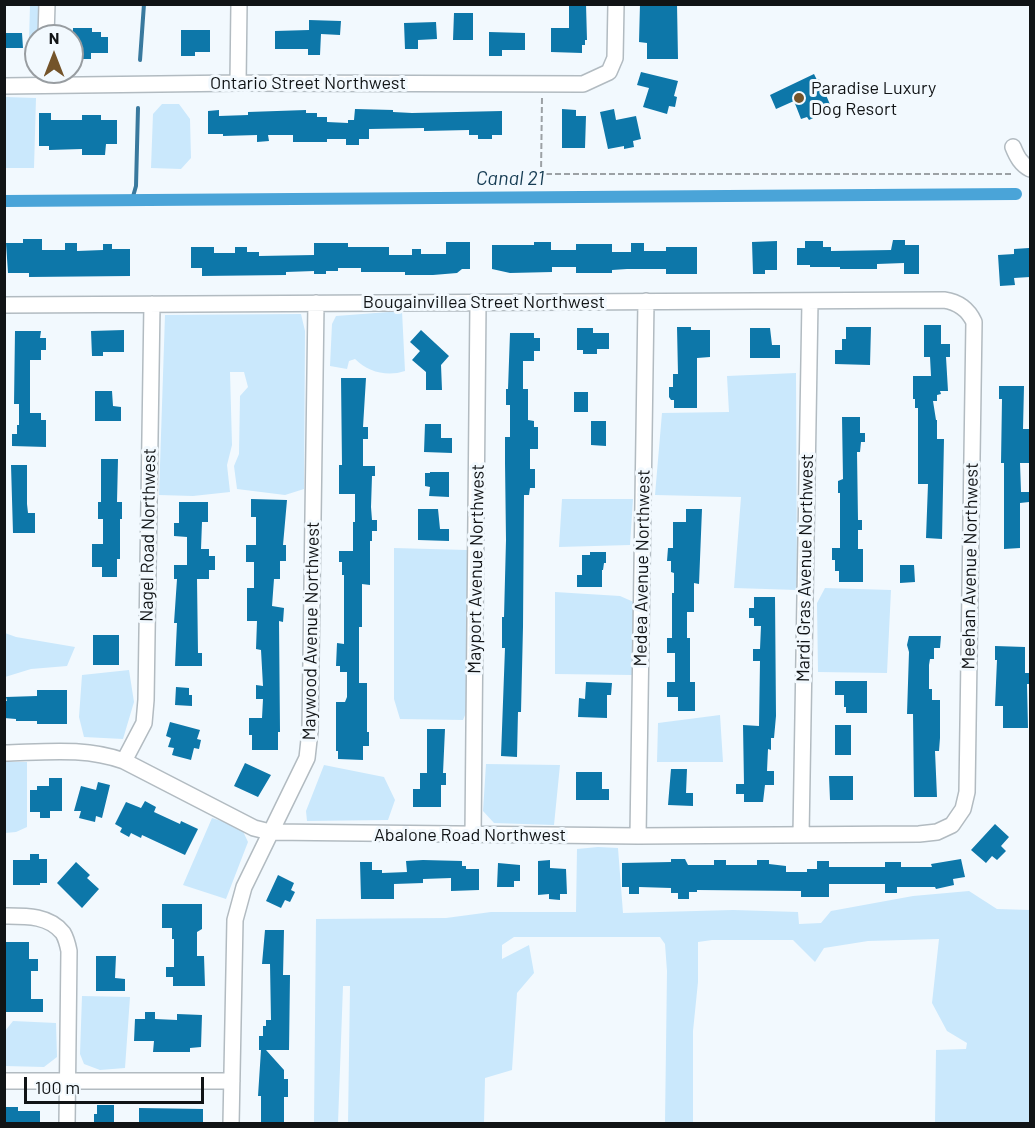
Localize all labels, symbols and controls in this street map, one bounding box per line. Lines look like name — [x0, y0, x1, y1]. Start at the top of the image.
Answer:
north arrow — [24, 24, 84, 84]
text: N — [49, 28, 59, 47]
street label: Ontario Street Northwest — [210, 72, 406, 94]
place label: Paradise Luxury Dog Resort — [811, 77, 936, 119]
marker: Paradise Luxury Dog Resort — [792, 91, 806, 105]
water label: Canal 21 — [476, 166, 544, 190]
street label: Bougainvillea Street Northwest — [363, 291, 605, 313]
street label: Nagel Road Northwest — [136, 448, 160, 622]
street label: Mardi Gras Avenue Northwest — [792, 454, 818, 682]
street label: Meehan Avenue Northwest — [957, 462, 983, 670]
street label: Mayport Avenue Northwest — [463, 464, 489, 674]
street label: Medea Avenue Northwest — [629, 469, 655, 667]
street label: Maywood Avenue Northwest — [298, 521, 324, 741]
street label: Abalone Road Northwest — [374, 824, 566, 846]
scale bar — [27, 1065, 207, 1103]
text: 100 m — [35, 1076, 80, 1098]

